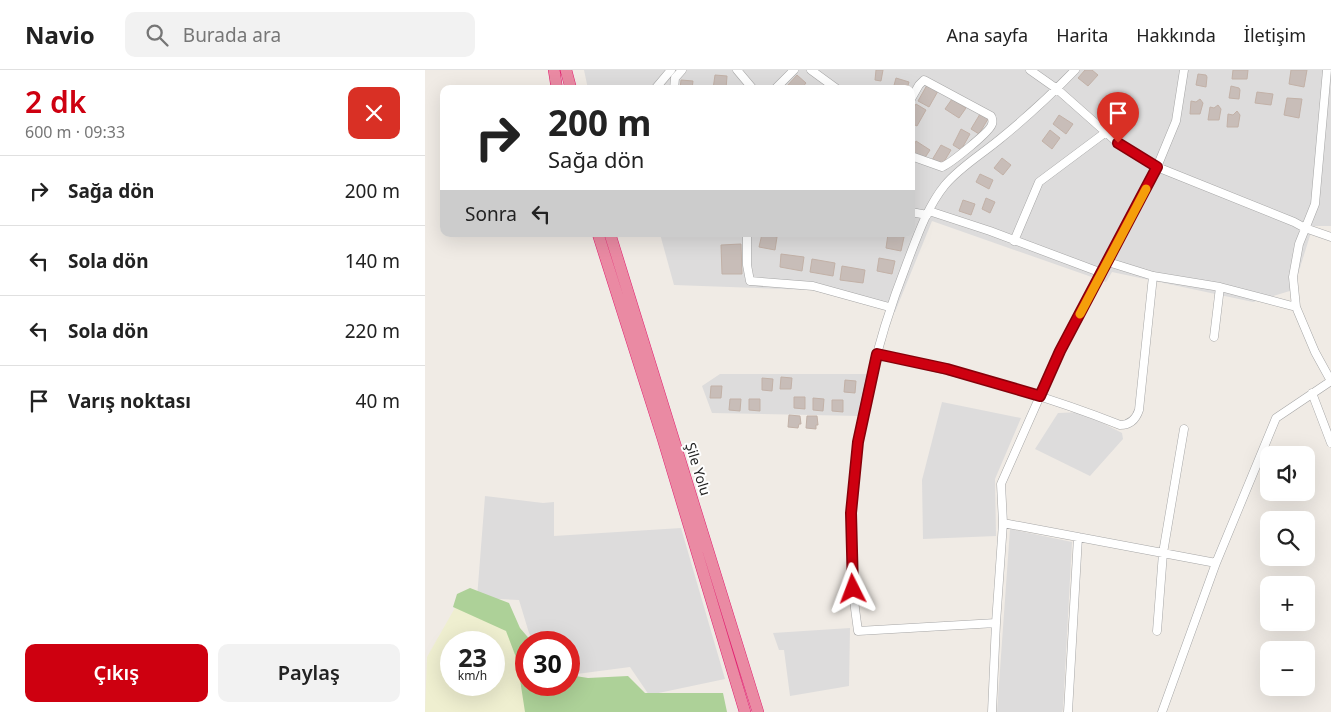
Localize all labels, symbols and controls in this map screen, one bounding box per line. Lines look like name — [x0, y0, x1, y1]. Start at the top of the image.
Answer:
search box — [125, 12, 475, 57]
text: Navio — [25, 18, 95, 51]
icon: search — [143, 21, 171, 49]
text: Burada ara — [183, 22, 281, 48]
text: Ana sayfa — [947, 23, 1028, 47]
text: Harita — [1056, 23, 1108, 47]
text: Hakkında — [1136, 23, 1216, 47]
text: İletişim — [1244, 23, 1306, 47]
text: 2 dk — [25, 81, 86, 122]
button: close — [348, 87, 400, 139]
pin — [1097, 92, 1139, 143]
text: 200 m — [548, 99, 651, 146]
icon: arrive — [1104, 99, 1132, 127]
icon: right — [465, 105, 530, 170]
text: 600 m · 09:33 — [25, 121, 125, 143]
text: Sağa dön — [548, 144, 644, 174]
icon: right — [25, 177, 53, 205]
text: Sağa dön — [68, 178, 154, 204]
text: 200 m — [345, 178, 400, 204]
icon: left — [527, 200, 555, 228]
text: Sonra — [465, 201, 517, 227]
icon: left — [25, 247, 53, 275]
text: Sola dön — [68, 248, 149, 274]
text: 140 m — [345, 248, 400, 274]
icon: left — [25, 317, 53, 345]
text: Sola dön — [68, 318, 149, 344]
text: 220 m — [345, 318, 400, 344]
icon: arrive — [25, 387, 53, 415]
text: Varış noktası — [68, 388, 191, 414]
text: 40 m — [356, 388, 400, 414]
street label: Şile Yolu — [681, 440, 716, 498]
map controls — [1260, 446, 1315, 696]
button: sound — [1260, 446, 1315, 501]
button: search — [1260, 511, 1315, 566]
position arrow — [826, 562, 878, 614]
button: + — [1260, 576, 1315, 631]
speed limit sign: 30 — [515, 631, 580, 696]
text: 23 — [458, 640, 487, 674]
button: − — [1260, 641, 1315, 696]
button: Çıkış — [25, 644, 208, 702]
button: Paylaş — [218, 644, 400, 702]
text: km/h — [458, 667, 487, 684]

